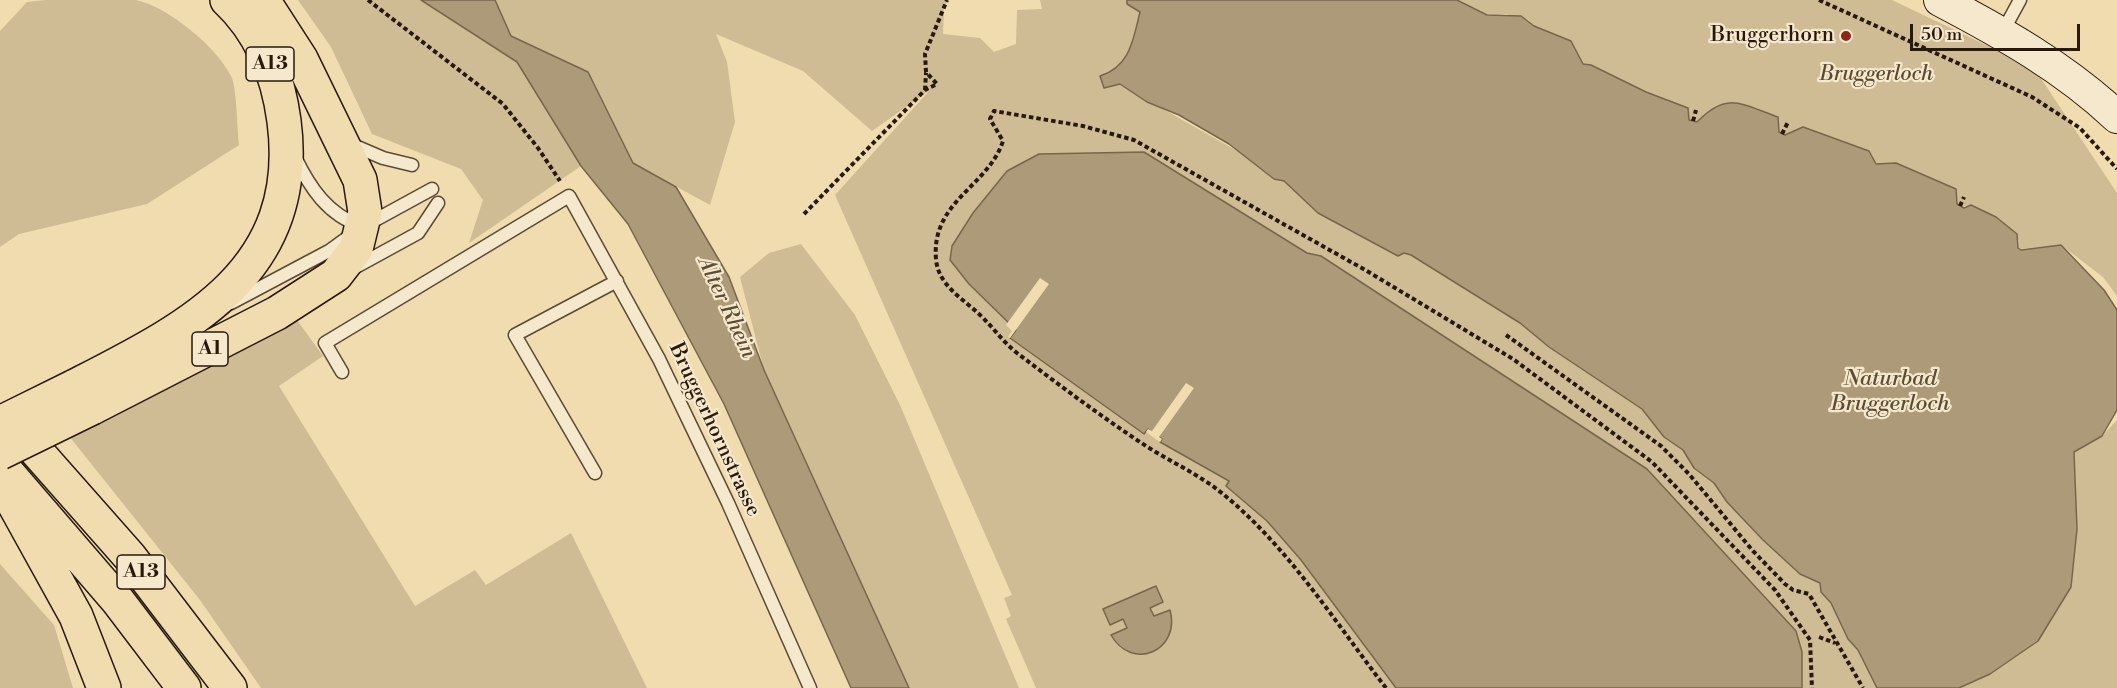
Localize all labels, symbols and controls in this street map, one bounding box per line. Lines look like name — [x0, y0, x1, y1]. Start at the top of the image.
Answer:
scale bar — [1913, 12, 2082, 50]
place label: Bruggerhorn — [1711, 23, 1834, 49]
text: 50 m — [1921, 23, 1962, 46]
marker: Bruggerhorn — [1839, 29, 1853, 43]
road number: A13 — [246, 47, 294, 81]
park label: Bruggerloch — [1819, 62, 1933, 88]
water label: Alter Rhein — [691, 253, 761, 363]
road number: A1 — [192, 332, 228, 366]
street label: Bruggerhornstrasse — [663, 339, 765, 521]
water label: Naturbad Bruggerloch — [1831, 367, 1949, 418]
road number: A13 — [117, 555, 165, 589]

